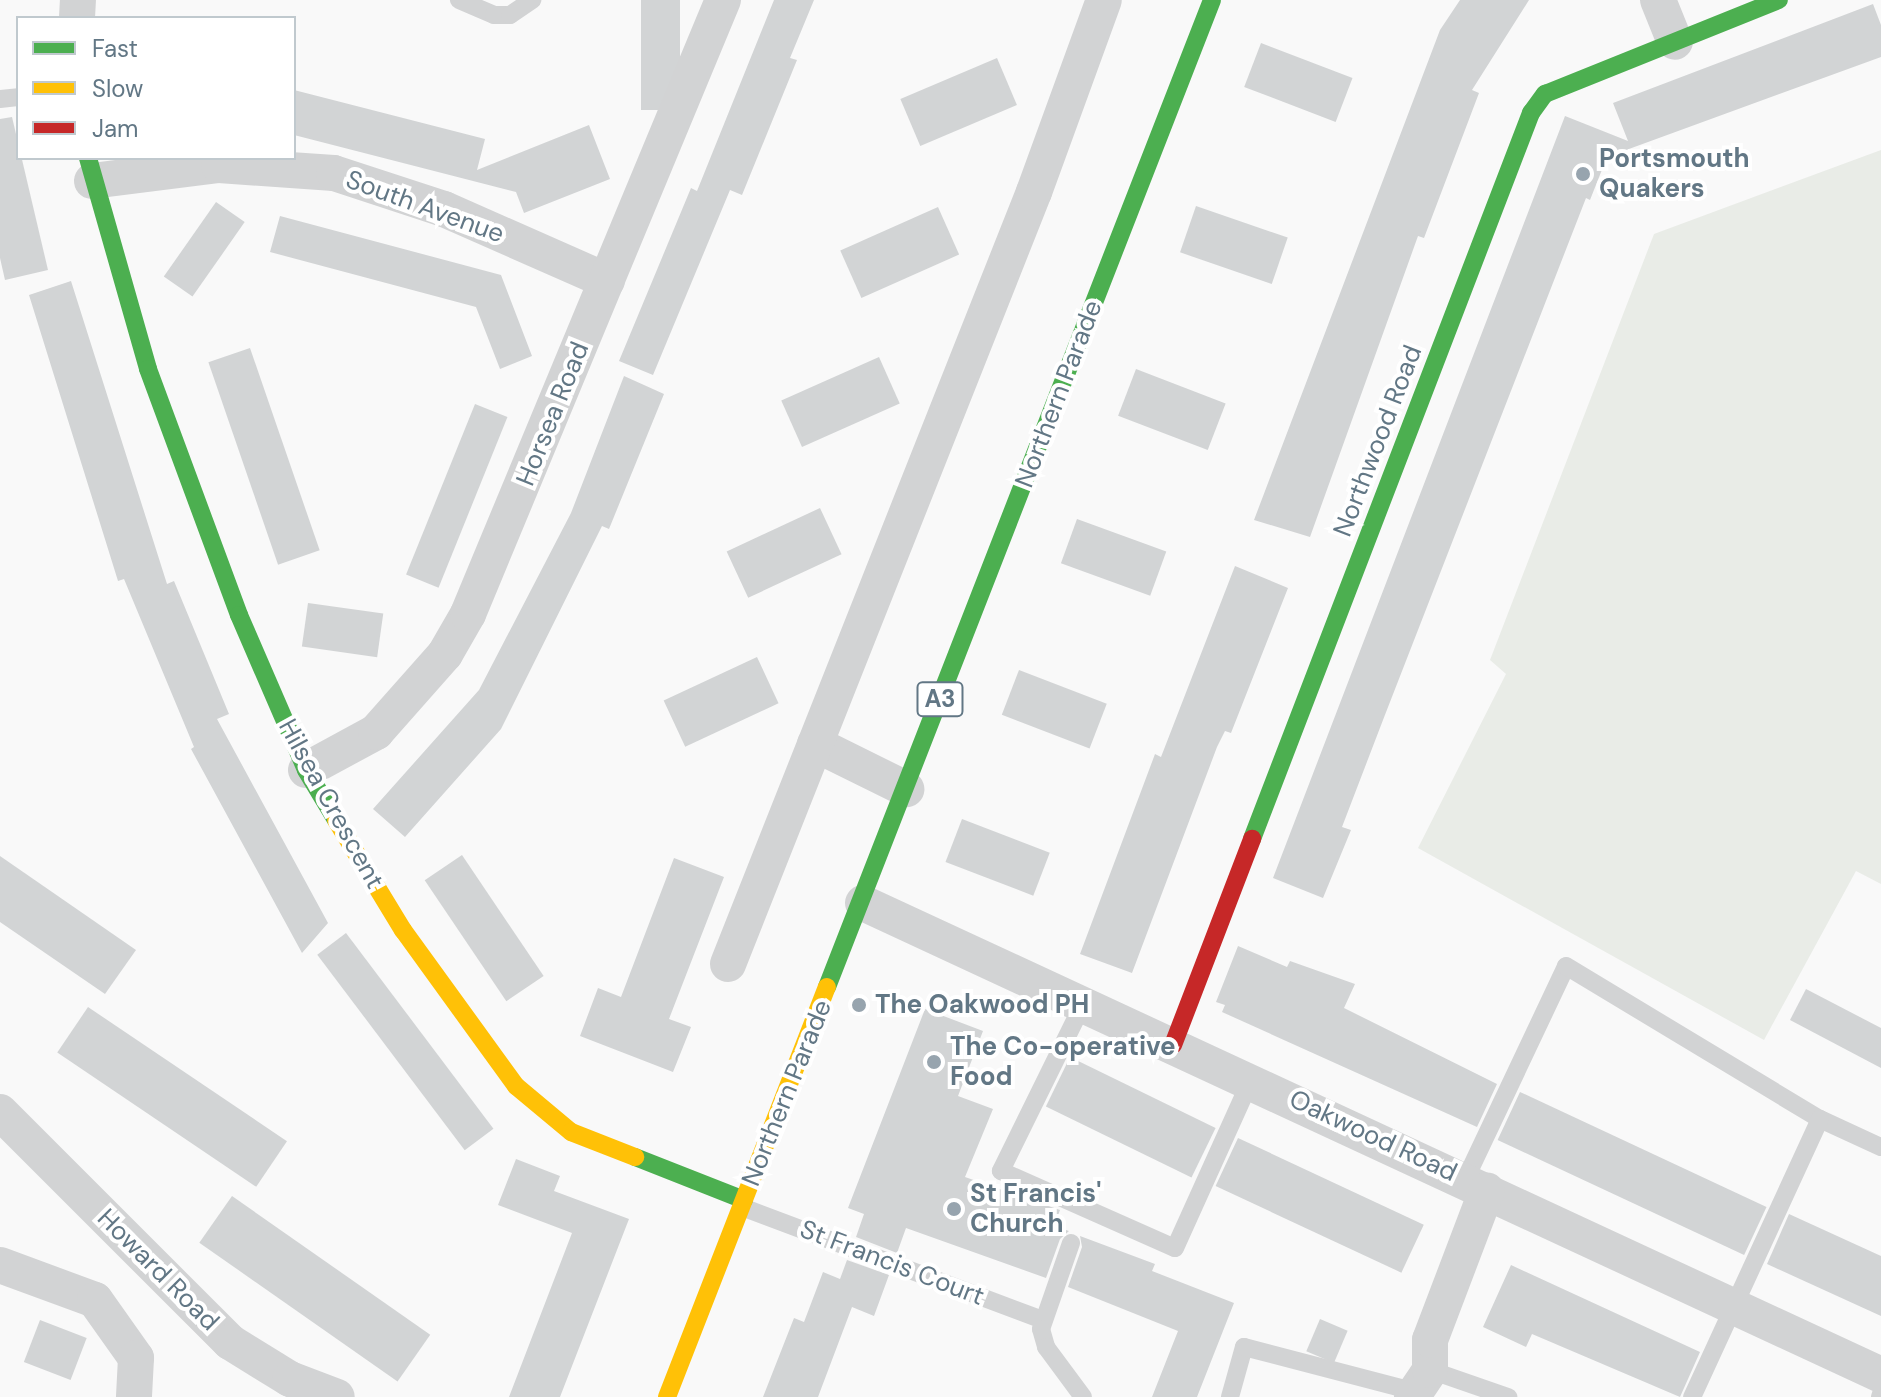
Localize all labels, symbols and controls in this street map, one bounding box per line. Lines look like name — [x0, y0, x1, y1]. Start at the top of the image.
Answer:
legend — [16, 16, 296, 160]
text: Fast — [92, 33, 138, 64]
text: Slow — [92, 73, 143, 104]
text: Jam — [92, 113, 138, 144]
place label: Portsmouth Quakers — [1599, 143, 1750, 204]
street label: South Avenue — [342, 164, 508, 250]
marker: Portsmouth Quakers — [1574, 165, 1592, 183]
street label: Northern Parade — [1009, 296, 1109, 492]
street label: Horsea Road — [510, 338, 596, 490]
street label: Northwood Road — [1327, 341, 1429, 541]
road number: A3 — [916, 679, 964, 719]
street label: Hilsea Crescent — [272, 714, 390, 894]
place label: The Oakwood PH — [875, 989, 1089, 1021]
street label: Northern Parade — [735, 995, 839, 1191]
marker: The Oakwood PH — [850, 996, 868, 1014]
place label: The Co-operative Food — [950, 1031, 1176, 1092]
marker: The Co-operative Food — [925, 1053, 943, 1071]
street label: Oakwood Road — [1284, 1084, 1462, 1188]
place label: St Francis' Church — [970, 1178, 1101, 1240]
marker: St Francis' Church — [945, 1200, 963, 1218]
street label: Howard Road — [91, 1203, 225, 1337]
street label: St Francis Court — [796, 1214, 988, 1312]

